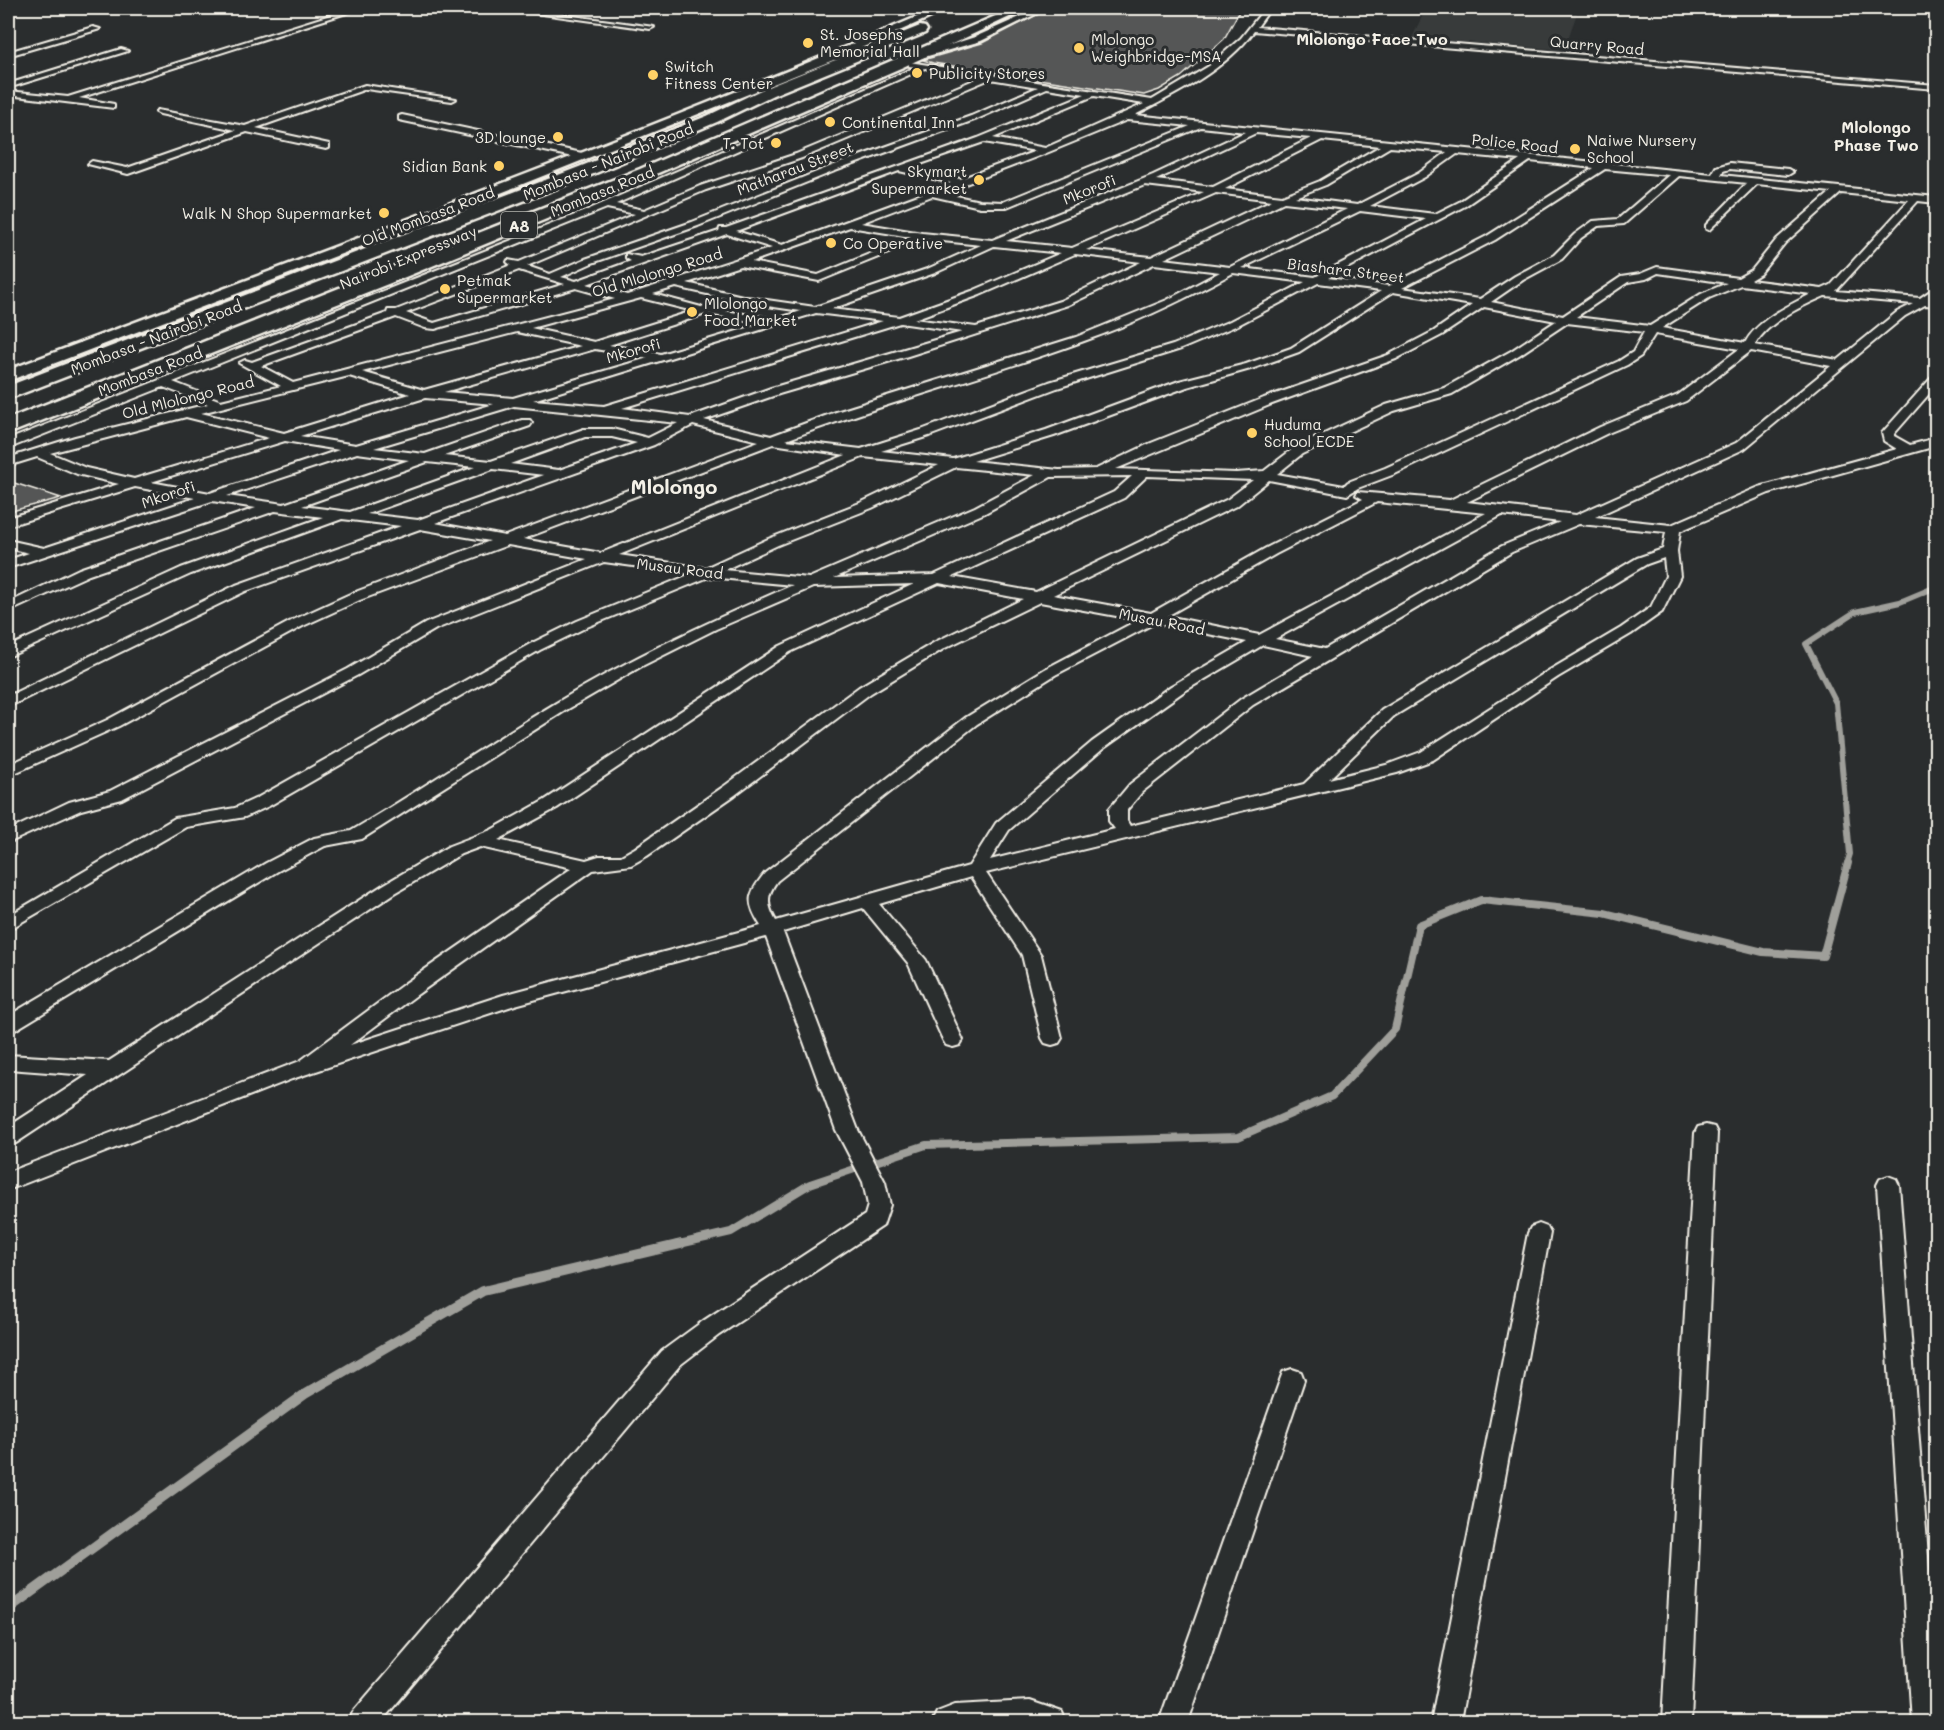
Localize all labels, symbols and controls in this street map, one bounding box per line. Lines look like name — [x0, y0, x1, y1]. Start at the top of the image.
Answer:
place label: St. Josephs Memorial Hall — [820, 24, 920, 61]
district label: Mlolongo Face Two — [1296, 28, 1448, 49]
place label: Mlolongo Weighbridge-MSA — [1091, 29, 1222, 66]
street label: Quarry Road — [1549, 31, 1645, 59]
marker: St. Josephs Memorial Hall — [801, 36, 815, 50]
marker: Mlolongo Weighbridge-MSA — [1072, 41, 1086, 55]
place label: Switch Fitness Center — [665, 56, 773, 93]
place label: Publicity Stores — [929, 63, 1045, 83]
marker: Publicity Stores — [910, 66, 924, 80]
marker: Switch Fitness Center — [646, 68, 660, 82]
place label: Continental Inn — [842, 112, 955, 132]
marker: Continental Inn — [823, 115, 837, 129]
district label: Mlolongo Phase Two — [1834, 116, 1919, 155]
street label: Mombasa - Nairobi Road — [520, 118, 696, 204]
place label: 3D lounge — [475, 127, 546, 147]
street label: Police Road — [1471, 129, 1559, 157]
marker: 3D lounge — [551, 130, 565, 144]
place label: Naiwe Nursery School — [1587, 130, 1697, 167]
place label: T. Tot — [723, 133, 764, 153]
marker: T. Tot — [769, 136, 783, 150]
street label: Matharau Street — [734, 137, 856, 199]
marker: Naiwe Nursery School — [1568, 142, 1582, 156]
place label: Sidian Bank — [402, 156, 487, 176]
marker: Sidian Bank — [492, 159, 506, 173]
street label: Mombasa Road — [547, 161, 657, 221]
place label: Skymart Supermarket — [872, 161, 967, 198]
street label: Mkorofi — [1059, 169, 1119, 209]
marker: Skymart Supermarket — [972, 173, 986, 187]
street label: Old Mombasa Road — [359, 181, 497, 251]
place label: Walk N Shop Supermarket — [182, 203, 372, 223]
marker: Walk N Shop Supermarket — [377, 206, 391, 220]
road number: A8 — [501, 212, 537, 238]
street label: Nairobi Expressway — [337, 220, 480, 294]
place label: Co Operative — [843, 233, 943, 253]
marker: Co Operative — [824, 236, 838, 250]
street label: Old Mlolongo Road — [589, 243, 725, 301]
street label: Biashara Street — [1286, 253, 1406, 287]
place label: Petmak Supermarket — [457, 270, 552, 307]
marker: Petmak Supermarket — [438, 282, 452, 296]
place label: Mlolongo Food Market — [704, 293, 797, 330]
street label: Mombasa - Nairobi Road — [67, 295, 245, 379]
marker: Mlolongo Food Market — [685, 305, 699, 319]
street label: Mkorofi — [603, 333, 663, 367]
street label: Mombasa Road — [95, 342, 205, 400]
street label: Old Mlolongo Road — [120, 371, 256, 423]
place label: Huduma School ECDE — [1264, 414, 1355, 451]
marker: Huduma School ECDE — [1245, 426, 1259, 440]
district label: Mlolongo — [631, 473, 717, 499]
street label: Mkorofi — [138, 475, 198, 513]
street label: Musau Road — [636, 553, 724, 583]
street label: Musau Road — [1117, 603, 1207, 639]

